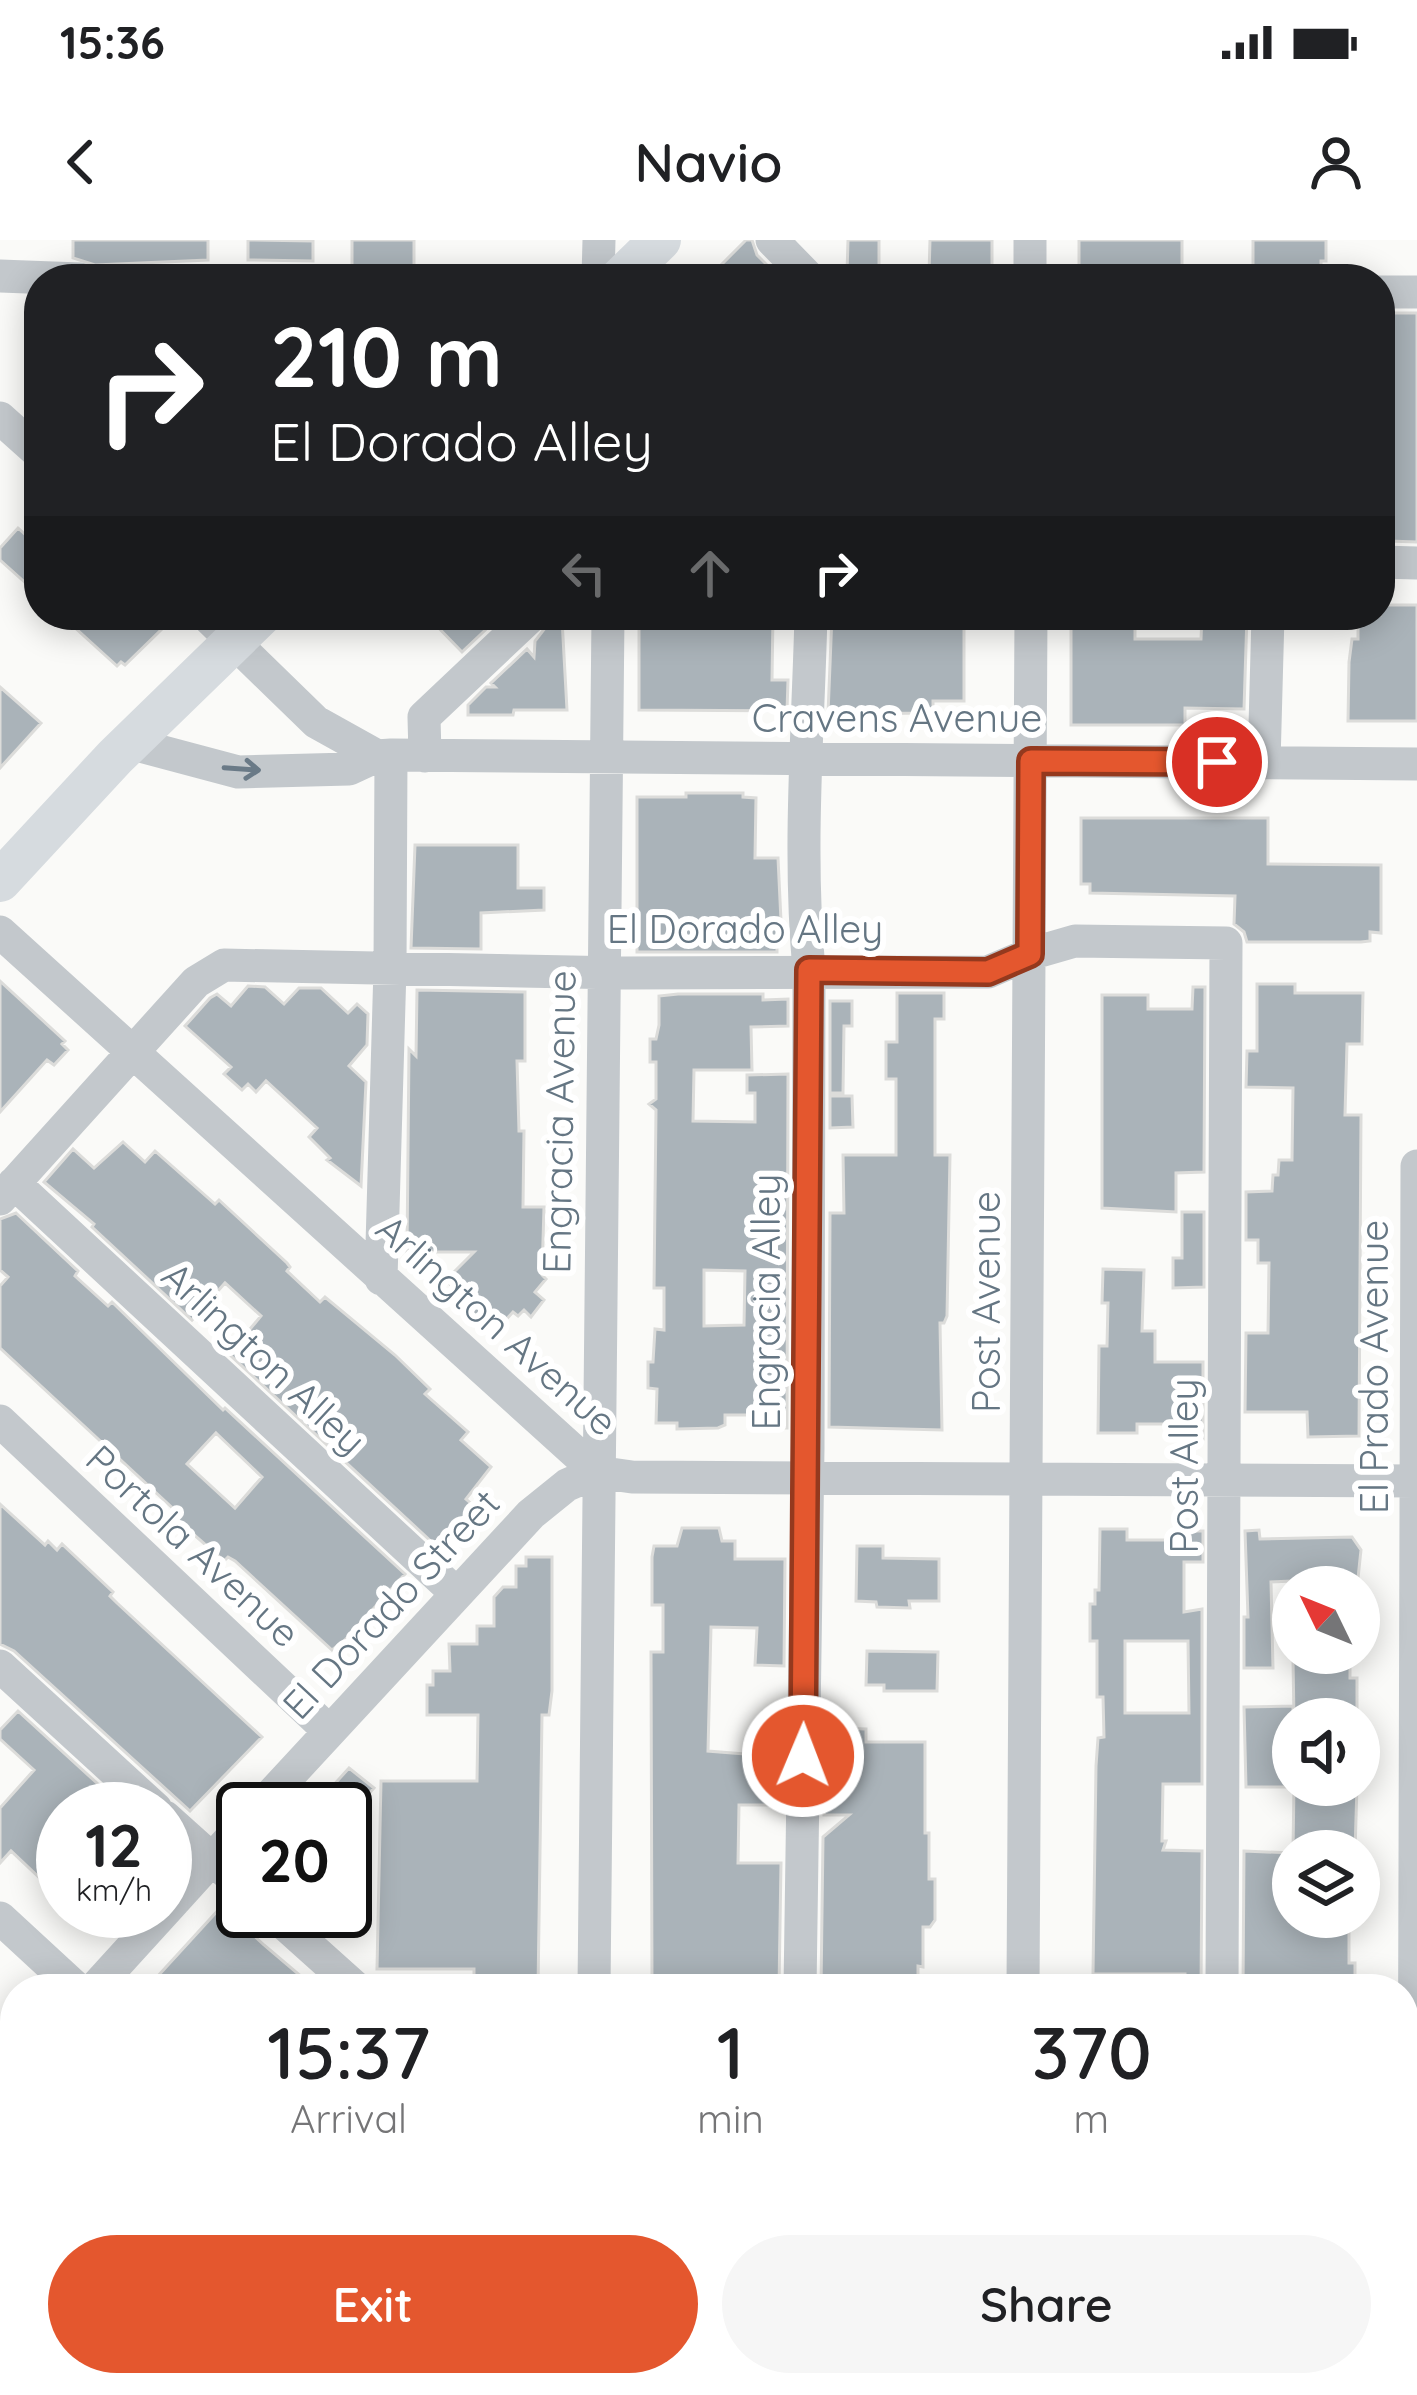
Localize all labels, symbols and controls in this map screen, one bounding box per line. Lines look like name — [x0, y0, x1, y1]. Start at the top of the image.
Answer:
text: 15:36 — [60, 14, 165, 70]
text: Navio — [635, 128, 782, 196]
icon: back — [48, 129, 114, 195]
icon: person — [1303, 129, 1369, 195]
text: 210 m — [270, 303, 503, 408]
icon: right — [72, 312, 228, 468]
text: El Dorado Alley — [270, 407, 653, 475]
icon: left — [551, 540, 617, 606]
icon: ahead — [677, 540, 743, 606]
icon: right — [803, 540, 869, 606]
street label: Cravens Avenue — [752, 693, 1042, 742]
pin — [1166, 711, 1268, 813]
icon: arrive — [1184, 729, 1250, 795]
one-way arrow — [222, 758, 261, 781]
street label: El Dorado Alley — [607, 904, 883, 953]
street label: Engracia Avenue — [531, 970, 586, 1274]
street label: Engracia Alley — [741, 1174, 790, 1430]
street label: Post Avenue — [961, 1191, 1010, 1413]
street label: Arlington Avenue — [367, 1204, 628, 1446]
street label: El Prado Avenue — [1349, 1220, 1398, 1514]
street label: Arlington Alley — [152, 1251, 376, 1465]
street label: Post Alley — [1159, 1378, 1208, 1554]
street label: Portola Avenue — [76, 1434, 310, 1657]
street label: El Dorado Street — [272, 1479, 510, 1729]
north arrow — [1272, 1566, 1380, 1674]
map controls — [1272, 1566, 1380, 1938]
position arrow — [740, 1693, 866, 1819]
button: sound — [1272, 1698, 1380, 1806]
speed limit sign: 20 — [216, 1782, 372, 1938]
text: 12 — [85, 1807, 143, 1882]
button: layers — [1272, 1830, 1380, 1938]
text: km/h — [76, 1871, 152, 1909]
text: 15:37 — [267, 2007, 430, 2097]
text: 1 — [717, 2007, 744, 2097]
text: 370 — [1031, 2007, 1152, 2097]
text: Arrival — [290, 2094, 407, 2143]
text: min — [697, 2094, 764, 2143]
text: m — [1074, 2094, 1109, 2143]
button: Exit — [48, 2235, 698, 2373]
button: Share — [722, 2235, 1371, 2373]

